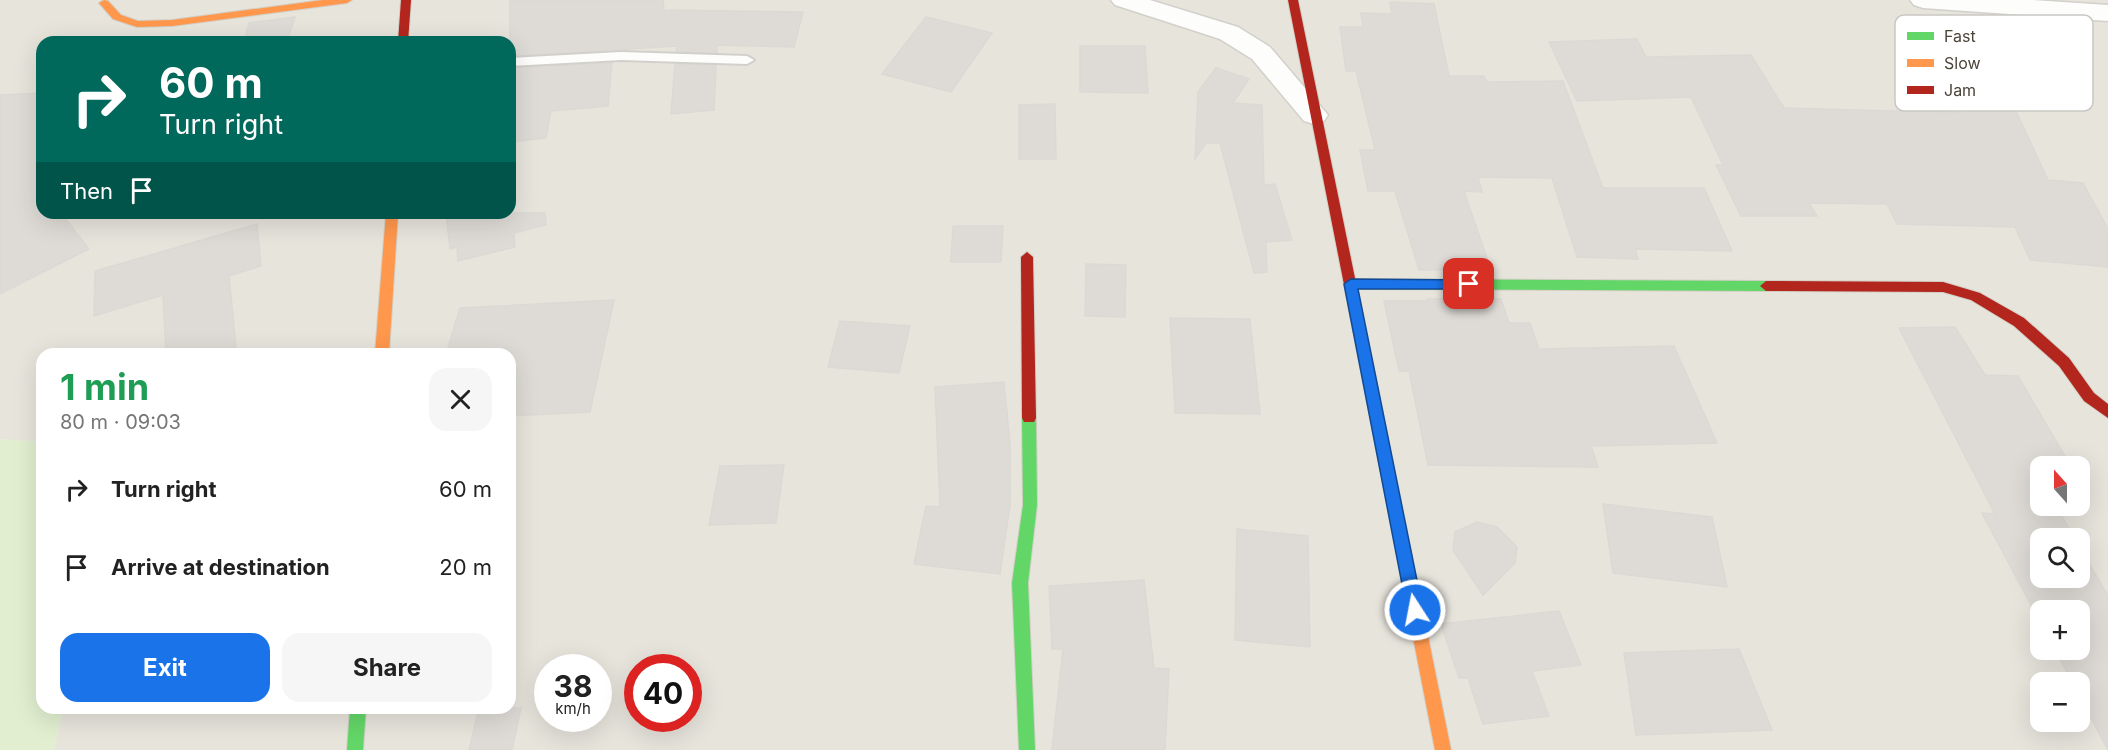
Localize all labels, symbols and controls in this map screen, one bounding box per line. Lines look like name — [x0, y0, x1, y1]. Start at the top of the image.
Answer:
legend — [1895, 15, 2093, 111]
text: Fast — [1944, 26, 1976, 46]
text: Slow — [1944, 53, 1981, 73]
text: 60 m — [159, 57, 263, 108]
icon: right — [60, 60, 138, 138]
text: Jam — [1944, 80, 1976, 100]
text: Turn right — [159, 108, 283, 141]
icon: arrive — [125, 174, 158, 207]
text: Then — [60, 178, 113, 204]
pin — [1443, 258, 1494, 309]
icon: arrive — [1452, 267, 1485, 300]
text: 1 min — [60, 365, 149, 409]
button: close — [429, 368, 492, 431]
text: 80 m · 09:03 — [60, 410, 181, 434]
north arrow — [2030, 456, 2090, 516]
map controls — [2030, 456, 2090, 732]
icon: right — [60, 473, 93, 506]
text: Turn right — [111, 476, 217, 502]
text: 60 m — [439, 476, 492, 502]
button: search — [2030, 528, 2090, 588]
icon: arrive — [60, 551, 93, 584]
text: Arrive at destination — [111, 554, 330, 580]
text: 20 m — [439, 554, 492, 580]
position arrow — [1383, 578, 1447, 642]
button: + — [2030, 600, 2090, 660]
button: Exit — [60, 633, 270, 702]
button: Share — [282, 633, 492, 702]
speed limit sign: 40 — [624, 654, 702, 732]
text: 38 — [554, 668, 592, 704]
button: − — [2030, 672, 2090, 732]
text: km/h — [555, 699, 591, 718]

